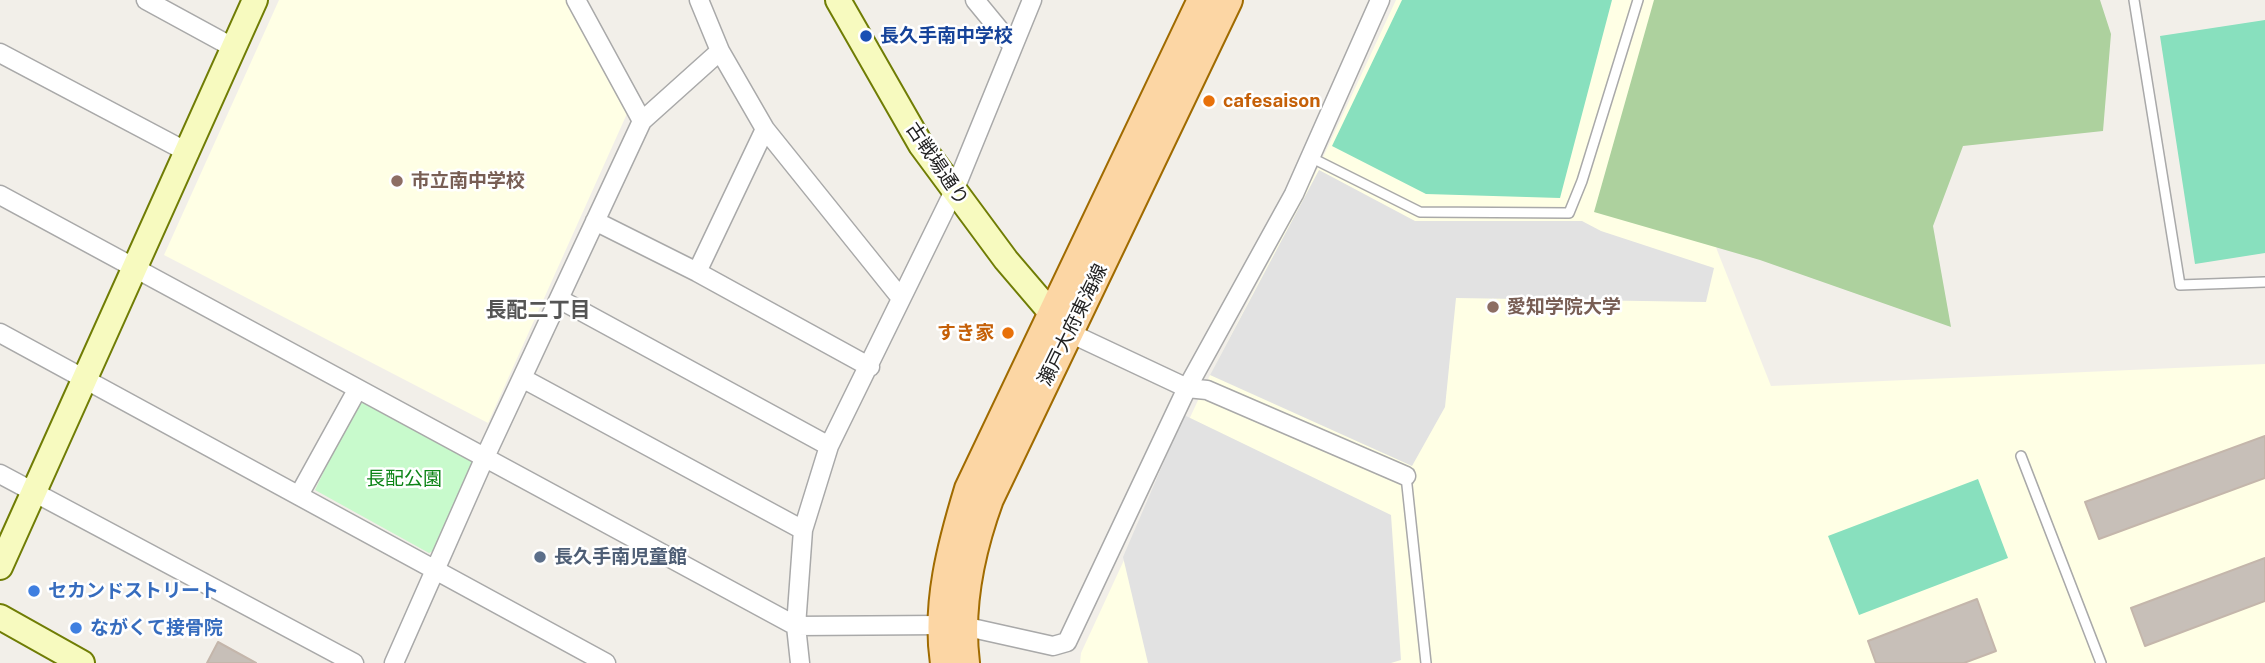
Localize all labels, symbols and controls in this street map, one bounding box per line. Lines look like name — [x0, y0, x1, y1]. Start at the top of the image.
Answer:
place label: 長久手南中学校 — [880, 25, 1013, 47]
marker: 長久手南中学校 — [858, 28, 874, 44]
place label: cafesaison — [1223, 90, 1320, 112]
marker: cafesaison — [1201, 93, 1217, 109]
street label: 古戦場通り — [901, 118, 973, 210]
place label: 市立南中学校 — [411, 170, 525, 192]
marker: 市立南中学校 — [389, 173, 405, 189]
street label: 瀬戸大府東海線 — [1034, 260, 1112, 390]
place label: 愛知学院大学 — [1507, 296, 1621, 318]
district label: 長配二丁目 — [486, 298, 590, 324]
marker: 愛知学院大学 — [1485, 299, 1501, 315]
place label: すき家 — [937, 322, 994, 344]
marker: すき家 — [1000, 325, 1016, 341]
park label: 長配公園 — [366, 468, 442, 490]
place label: 長久手南児童館 — [554, 546, 687, 568]
marker: 長久手南児童館 — [532, 549, 548, 565]
place label: セカンドストリート — [48, 580, 219, 602]
marker: セカンドストリート — [26, 583, 42, 599]
place label: ながくて接骨院 — [90, 617, 223, 639]
marker: ながくて接骨院 — [68, 620, 84, 636]

